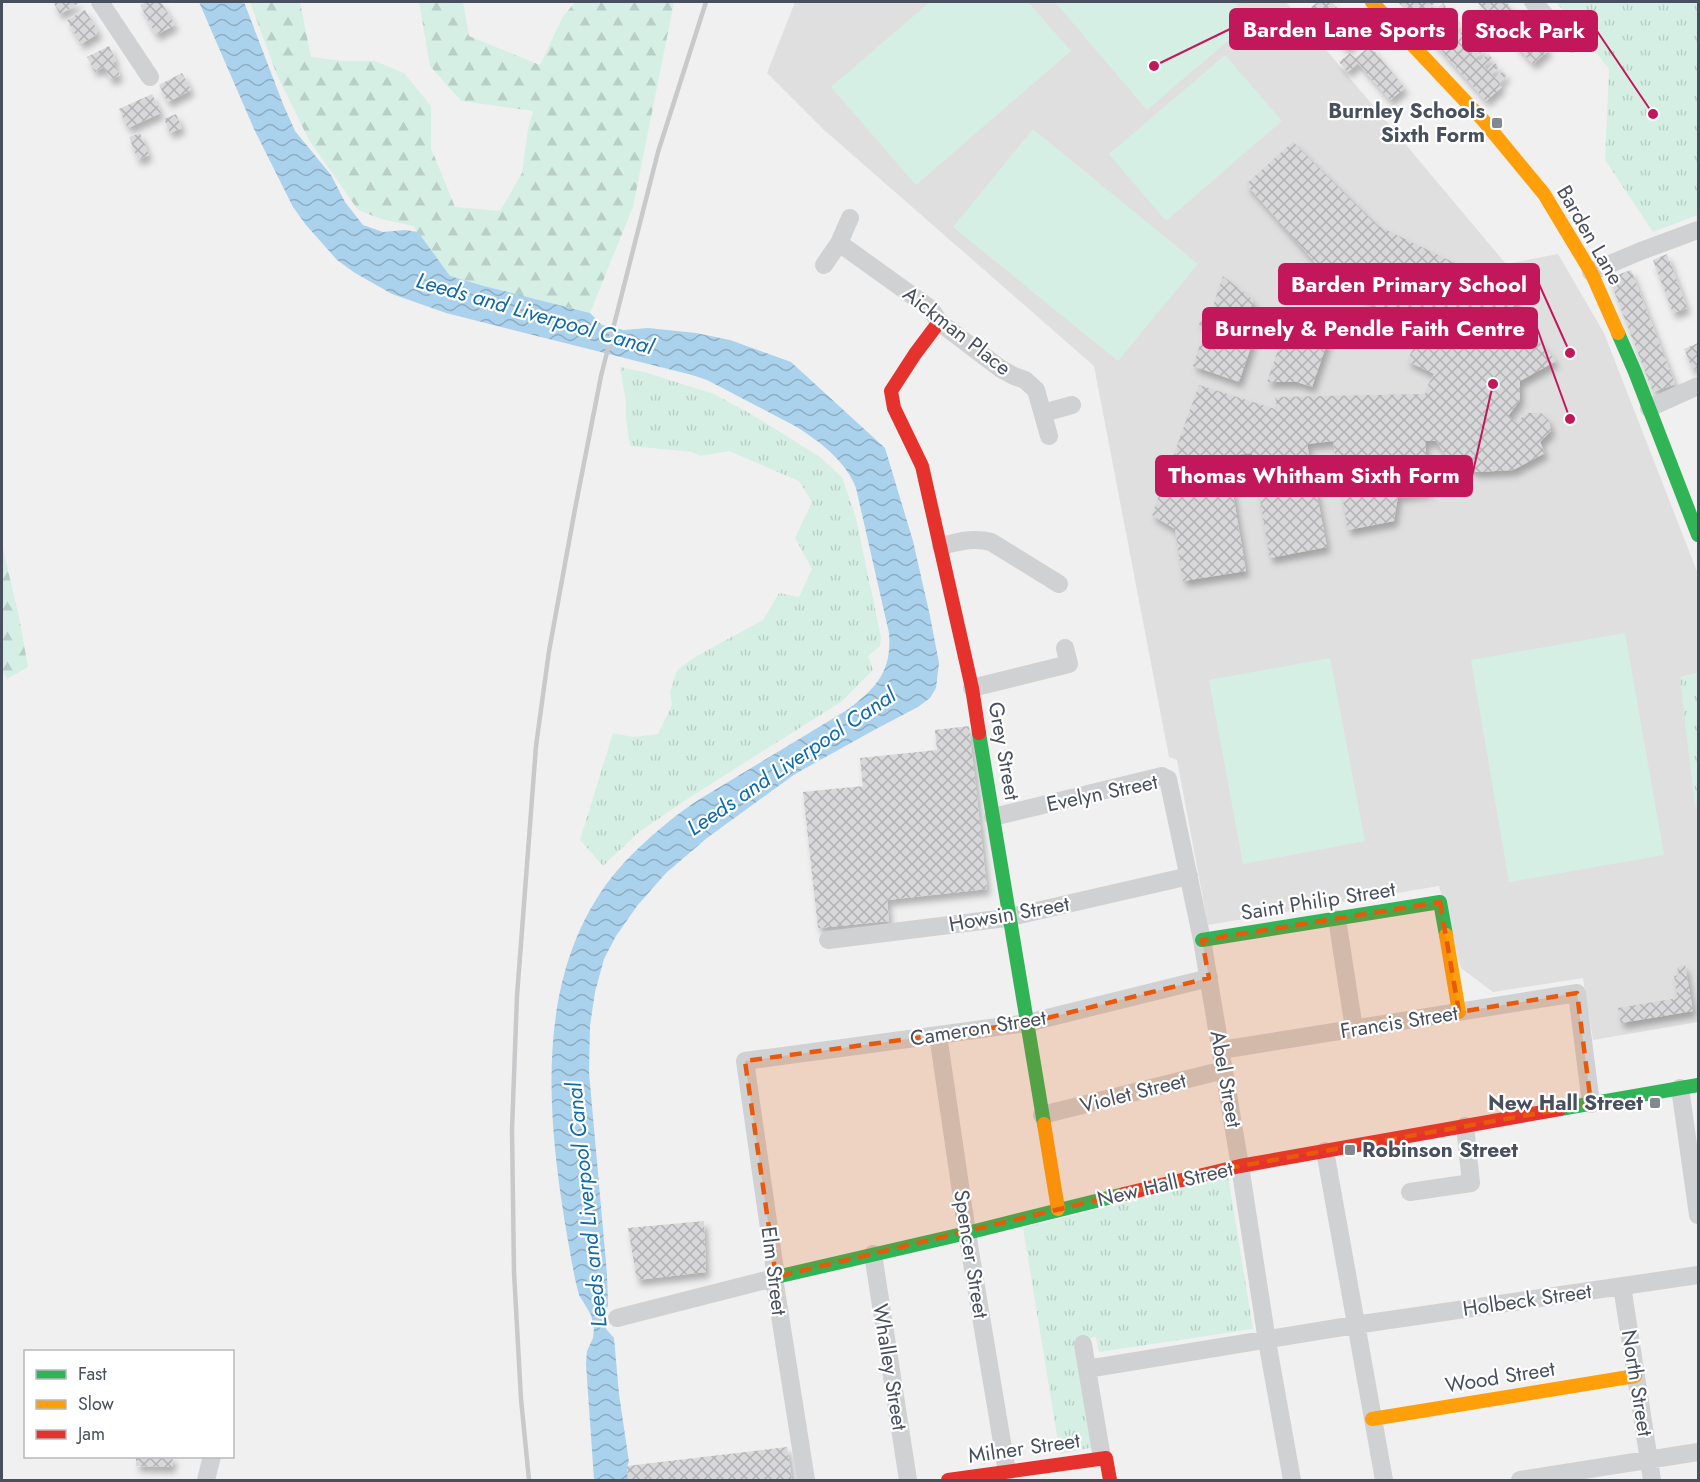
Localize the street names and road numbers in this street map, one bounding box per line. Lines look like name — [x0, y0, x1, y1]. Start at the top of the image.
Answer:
street label: Barden Lane — [1549, 180, 1631, 291]
street label: Aickman Place — [897, 279, 1017, 383]
street label: Grey Street — [981, 699, 1027, 803]
street label: Evelyn Street — [1044, 767, 1160, 819]
street label: Saint Philip Street — [1239, 874, 1397, 928]
street label: Howsin Street — [946, 889, 1072, 939]
street label: Francis Street — [1338, 998, 1460, 1046]
street label: Cameron Street — [908, 1002, 1048, 1054]
street label: Abel Street — [1203, 1028, 1249, 1130]
street label: Violet Street — [1077, 1065, 1189, 1121]
street label: New Hall Street — [1094, 1154, 1236, 1214]
street label: Spencer Street — [946, 1188, 996, 1320]
street label: Elm Street — [754, 1225, 794, 1317]
street label: Holbeck Street — [1461, 1276, 1593, 1324]
street label: Whalley Street — [865, 1302, 915, 1432]
street label: North Street — [1614, 1328, 1660, 1438]
street label: Wood Street — [1443, 1354, 1557, 1400]
street label: Milner Street — [966, 1425, 1082, 1471]

